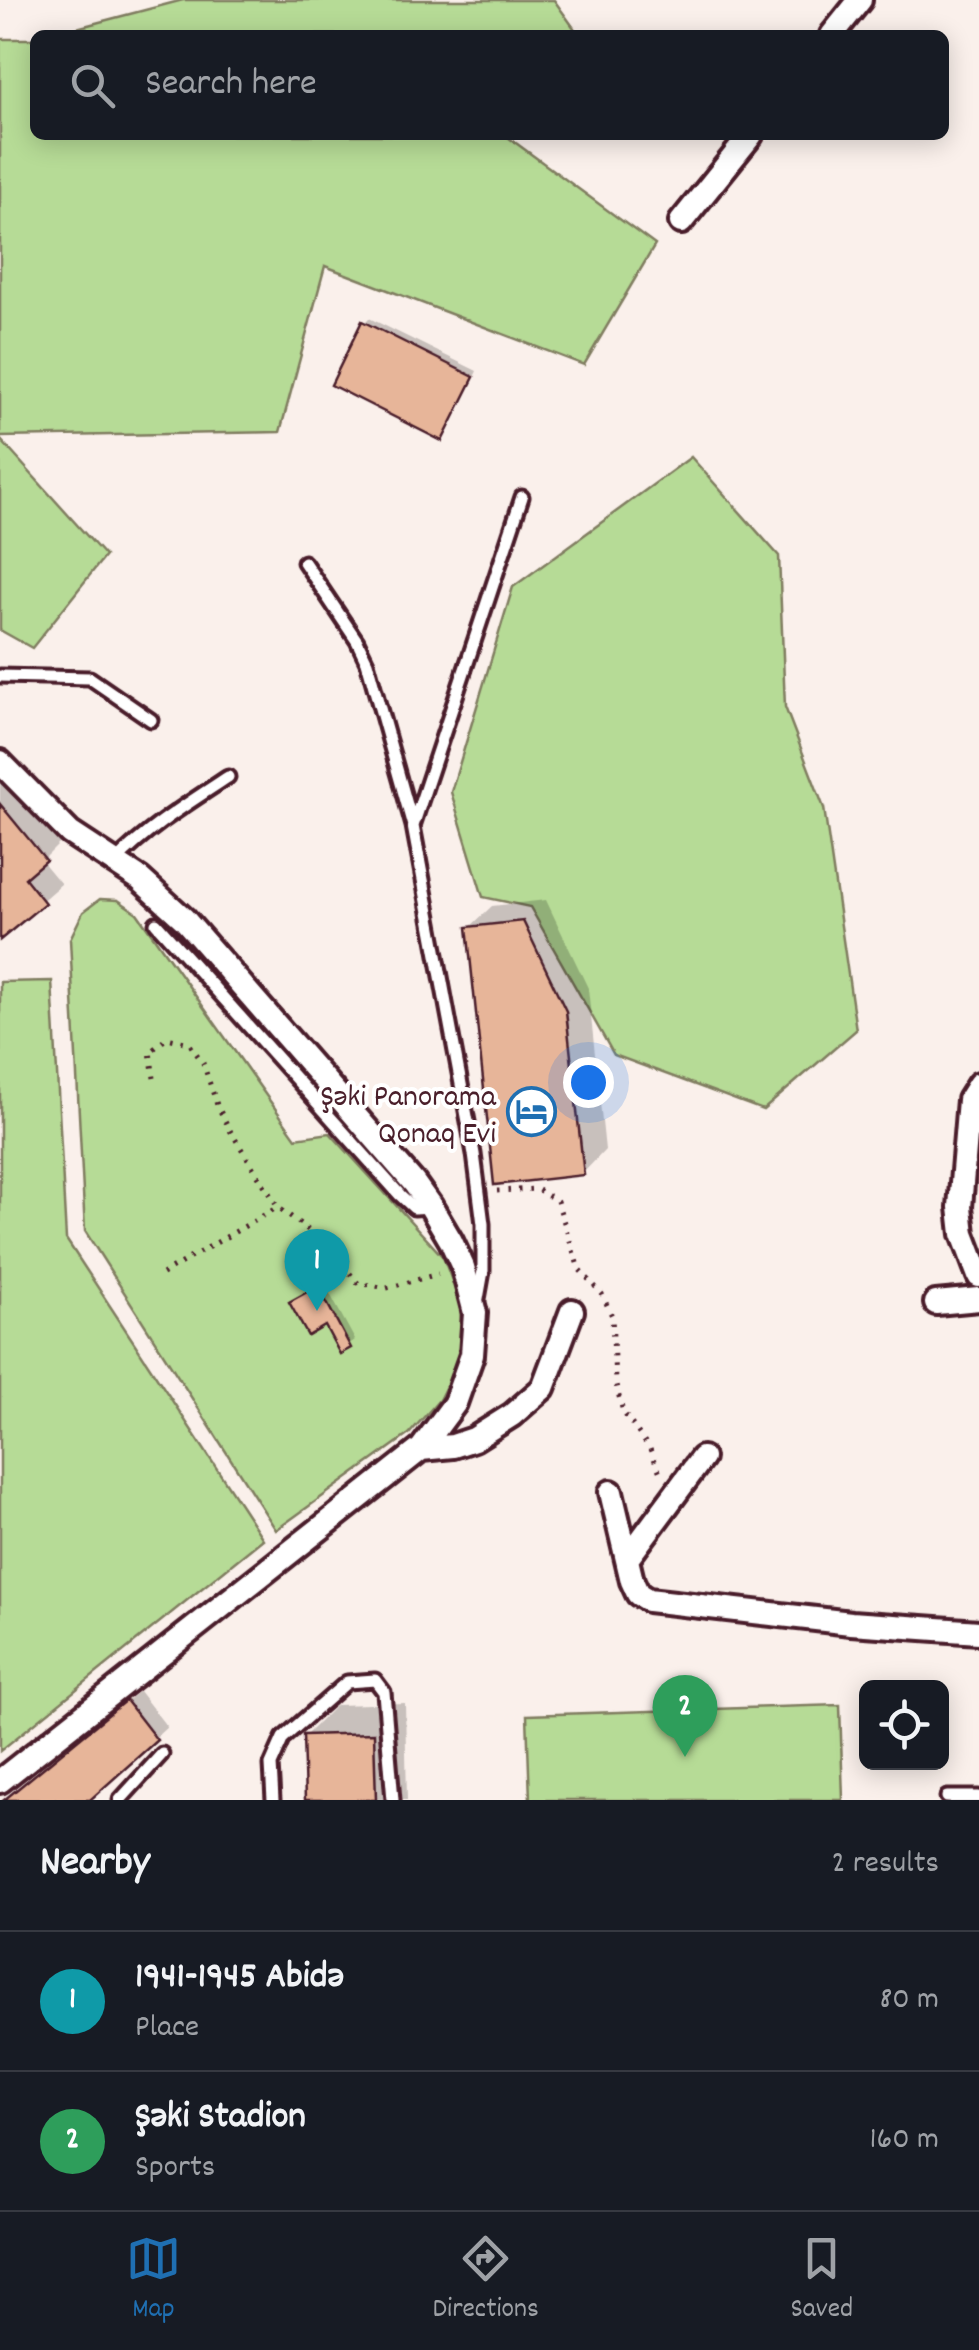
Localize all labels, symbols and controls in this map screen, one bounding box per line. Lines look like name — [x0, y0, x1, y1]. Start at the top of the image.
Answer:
search box — [30, 30, 949, 140]
icon: search — [65, 58, 120, 113]
text: Search here — [145, 58, 317, 113]
your location — [563, 1057, 614, 1108]
place label: Şəki Panorama Qonaq Evi — [320, 1076, 497, 1159]
hotel icon: Şəki Panorama Qonaq Evi — [505, 1086, 557, 1138]
pin: 1 — [284, 1228, 350, 1311]
pin: 2 — [652, 1674, 718, 1757]
map controls — [859, 1680, 949, 1770]
button: locate — [859, 1680, 949, 1770]
text: Nearby — [40, 1835, 150, 1895]
text: 2 results — [832, 1842, 939, 1888]
text: 1941-1945 Abidə — [135, 1951, 344, 2006]
text: 1 — [69, 1978, 76, 2024]
text: 80 m — [879, 1978, 939, 2024]
text: Place — [135, 2006, 199, 2052]
text: Şəki Stadion — [135, 2091, 306, 2146]
text: 2 — [66, 2118, 79, 2164]
text: 160 m — [870, 2118, 939, 2164]
text: Sports — [135, 2146, 215, 2192]
tab: Map — [126, 2231, 181, 2331]
tab: Directions — [433, 2231, 539, 2331]
tab: Saved — [791, 2231, 853, 2331]

